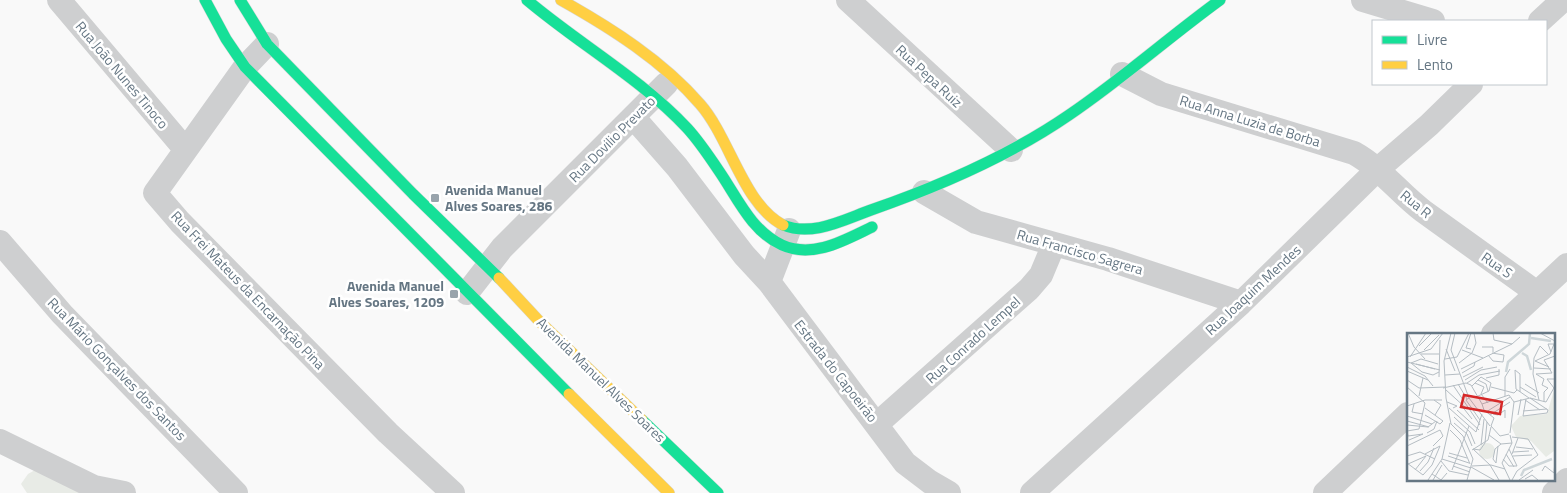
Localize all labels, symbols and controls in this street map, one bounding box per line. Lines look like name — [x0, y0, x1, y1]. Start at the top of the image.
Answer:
street label: Rua João Nunes Tinoco — [71, 16, 174, 133]
legend — [1372, 20, 1547, 85]
text: Livre — [1417, 28, 1447, 51]
street label: Rua Pepa Ruiz — [891, 39, 967, 112]
text: Lento — [1417, 53, 1453, 76]
street label: Rua Anna Luzia de Borba — [1177, 89, 1323, 152]
street label: Rua Dovilio Prevato — [564, 91, 660, 187]
place label: Avenida Manuel Alves Soares, 286 — [445, 179, 553, 216]
street label: Rua R — [1396, 185, 1436, 223]
marker: Avenida Manuel Alves Soares, 286 — [429, 192, 441, 204]
street label: Rua Frei Mateus da Encarnação Pina — [167, 206, 330, 374]
street label: Rua Francisco Sagrera — [1015, 223, 1146, 280]
street label: Rua Joaquim Mendes — [1200, 240, 1305, 340]
street label: Rua S — [1477, 246, 1517, 283]
place label: Avenida Manuel Alves Soares, 1209 — [329, 275, 444, 312]
marker: Avenida Manuel Alves Soares, 1209 — [448, 288, 460, 300]
street label: Rua Conrado Lempel — [921, 291, 1025, 388]
street label: Rua Mário Gonçalves dos Santos — [43, 292, 191, 445]
street label: Avenida Manuel Alves Soares — [532, 312, 671, 447]
street label: Estrada do Capoeirão — [790, 315, 883, 426]
inset map — [1407, 333, 1554, 480]

